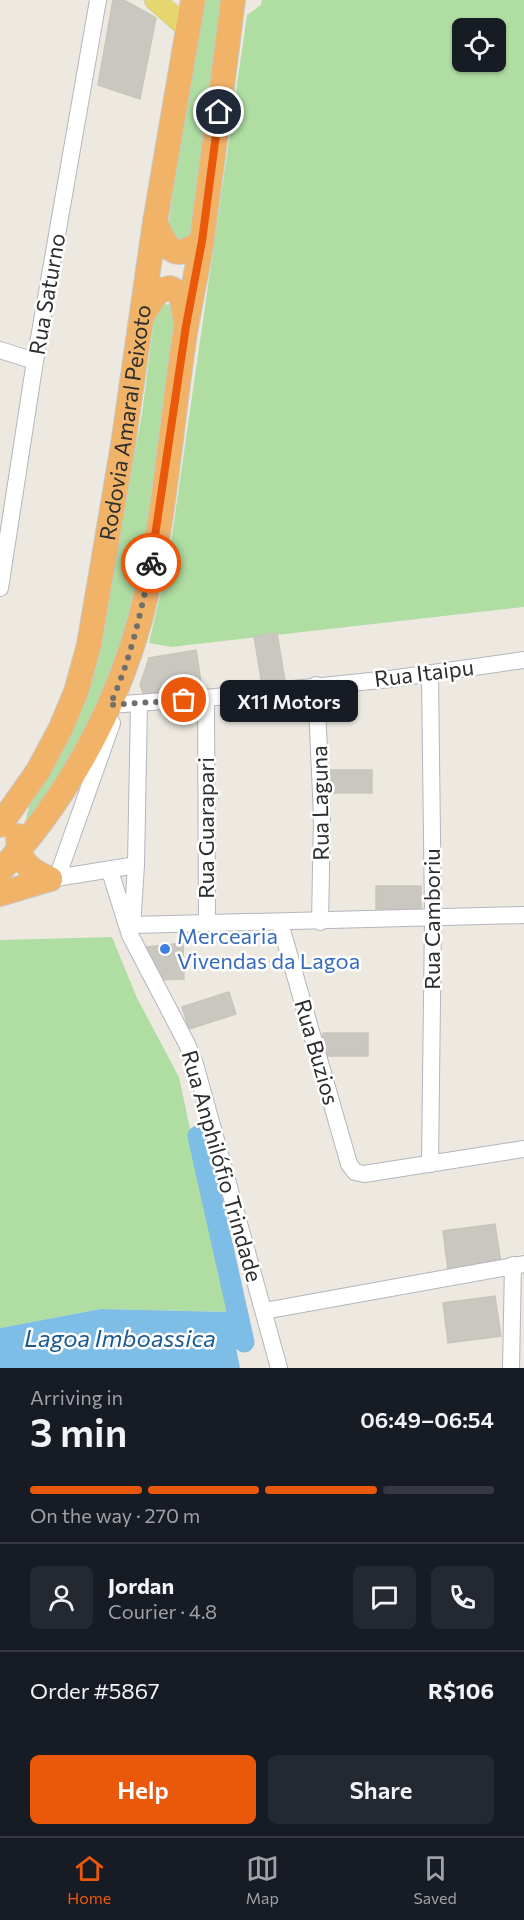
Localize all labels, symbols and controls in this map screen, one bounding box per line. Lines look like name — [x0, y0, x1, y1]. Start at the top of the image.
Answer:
map controls — [452, 18, 506, 72]
button: locate — [452, 18, 506, 72]
pin — [193, 86, 244, 137]
icon: home — [202, 95, 235, 128]
street label: Rua Saturno — [23, 231, 70, 357]
street label: Rodovia Amaral Peixoto — [93, 303, 156, 542]
courier — [121, 533, 181, 593]
icon: bike — [135, 547, 168, 580]
street label: Rua Itaipu — [373, 653, 475, 692]
pin — [158, 674, 209, 725]
callout: X11 Motors — [220, 679, 358, 721]
icon: bag — [167, 683, 200, 716]
text: X11 Motors — [237, 689, 341, 713]
street label: Rua Laguna — [305, 745, 334, 861]
street label: Rua Guarapari — [192, 757, 219, 899]
street label: Rua Camboriu — [418, 848, 445, 990]
place label: Mercearia Vivendas da Lagoa — [177, 922, 360, 974]
marker: Mercearia Vivendas da Lagoa — [158, 942, 172, 956]
street label: Rua Buzios — [290, 996, 345, 1108]
street label: Rua Anphilófio Trindade — [176, 1047, 269, 1285]
water label: Lagoa Imboassica — [24, 1323, 216, 1352]
text: Arriving in — [30, 1385, 123, 1409]
text: 06:49–06:54 — [360, 1406, 494, 1433]
text: 3 min — [30, 1407, 127, 1455]
text: On the way · 270 m — [30, 1503, 200, 1527]
button: person — [30, 1566, 93, 1629]
button: chat — [353, 1566, 416, 1629]
button: phone — [431, 1566, 494, 1629]
text: Jordan — [108, 1572, 174, 1599]
text: Courier · 4.8 — [108, 1599, 217, 1623]
text: Order #5867 — [30, 1677, 160, 1704]
text: R$106 — [428, 1677, 494, 1704]
button: Help — [30, 1755, 256, 1824]
button: Share — [268, 1755, 494, 1824]
tab: Home — [67, 1852, 111, 1907]
tab: Map — [246, 1852, 279, 1907]
tab: Saved — [413, 1852, 457, 1907]

